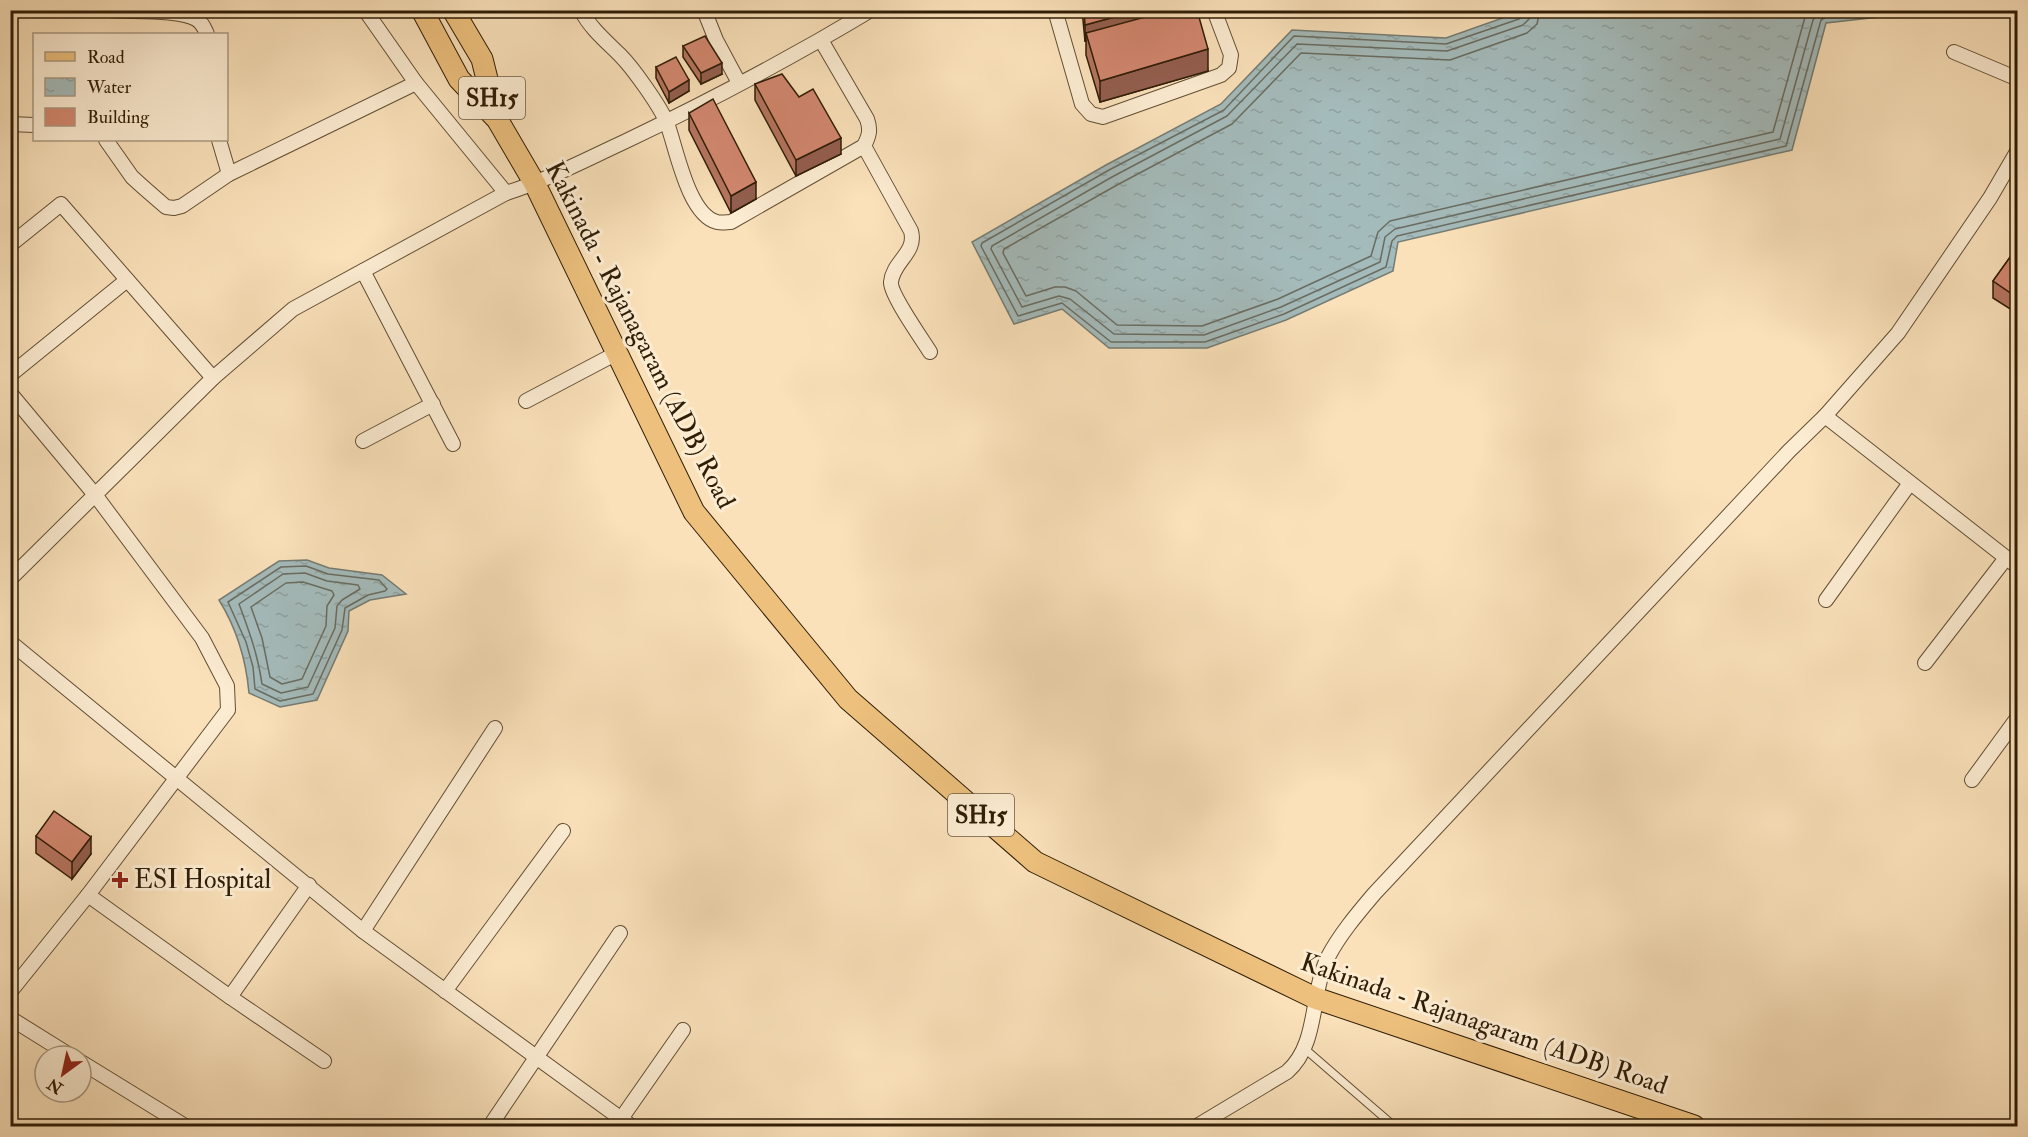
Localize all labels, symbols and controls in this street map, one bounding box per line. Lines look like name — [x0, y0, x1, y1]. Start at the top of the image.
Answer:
legend — [33, 33, 228, 141]
text: Road — [87, 46, 125, 69]
text: Water — [86, 76, 131, 99]
road number: SH15 — [459, 77, 525, 119]
text: Building — [87, 106, 150, 129]
street label: Kakinada - Rajanagaram (ADB) Road — [538, 156, 742, 514]
road number: SH15 — [948, 794, 1014, 836]
place label: ESI Hospital — [134, 864, 271, 897]
marker: ESI Hospital — [111, 871, 129, 889]
street label: Kakinada - Rajanagaram (ADB) Road — [1296, 946, 1672, 1102]
north arrow — [33, 1044, 93, 1104]
text: N — [43, 1073, 68, 1099]

